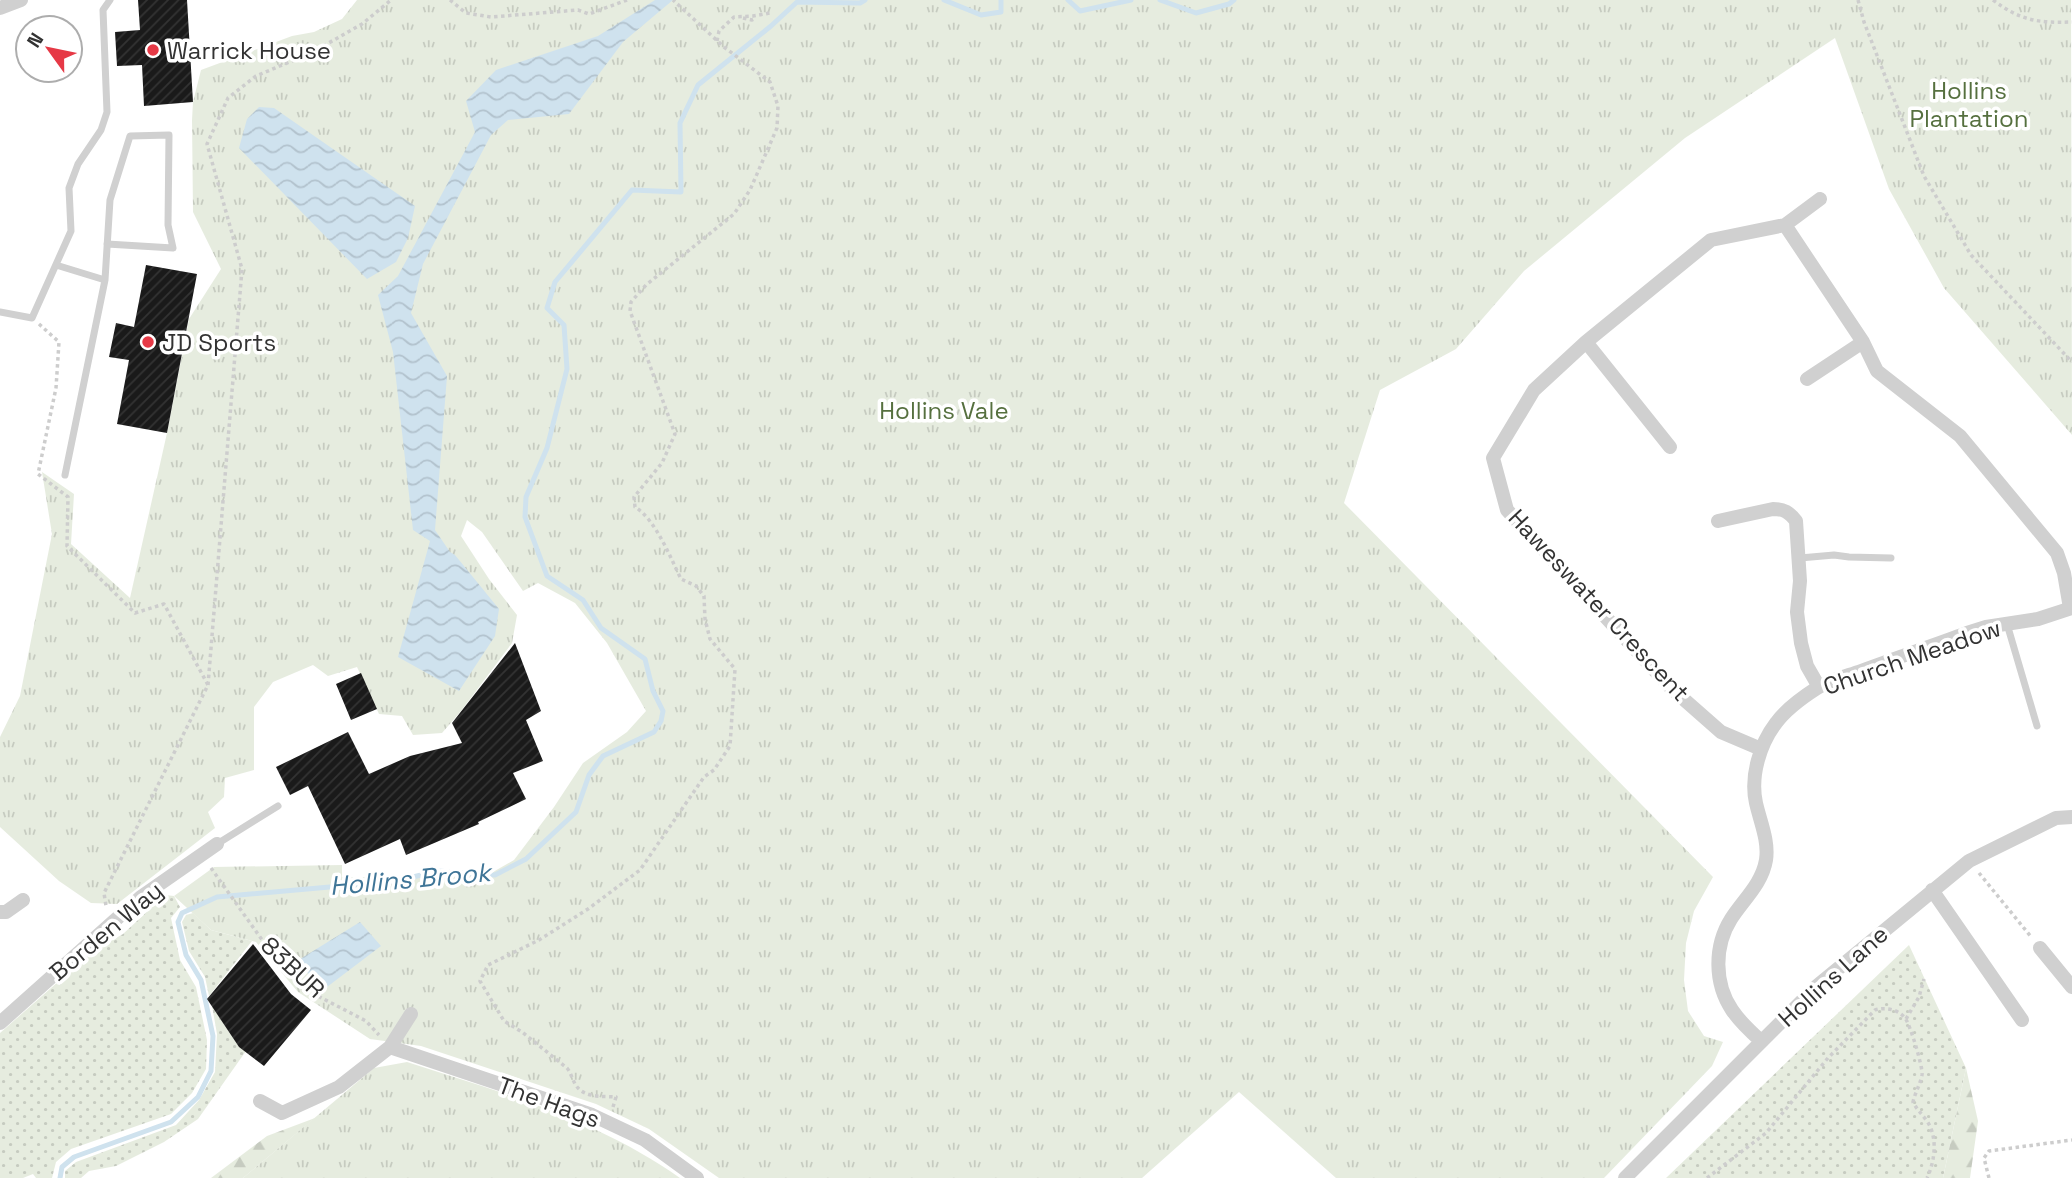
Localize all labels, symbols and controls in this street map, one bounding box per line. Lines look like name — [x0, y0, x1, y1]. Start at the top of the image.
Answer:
north arrow — [14, 14, 84, 84]
text: N — [21, 28, 49, 52]
place label: Warrick House — [167, 35, 331, 66]
marker: Warrick House — [145, 42, 161, 58]
park label: Hollins Plantation — [1910, 75, 2028, 134]
place label: JD Sports — [162, 327, 276, 358]
marker: JD Sports — [140, 334, 156, 350]
park label: Hollins Vale — [879, 395, 1009, 426]
street label: Haweswater Crescent — [1502, 502, 1696, 708]
street label: Church Meadow — [1819, 612, 2005, 702]
water label: Hollins Brook — [328, 855, 495, 903]
street label: Borden Way — [43, 875, 169, 987]
street label: Hollins Lane — [1772, 918, 1894, 1034]
street label: 83BUR — [254, 930, 332, 1004]
street label: The Hags — [494, 1069, 604, 1135]

